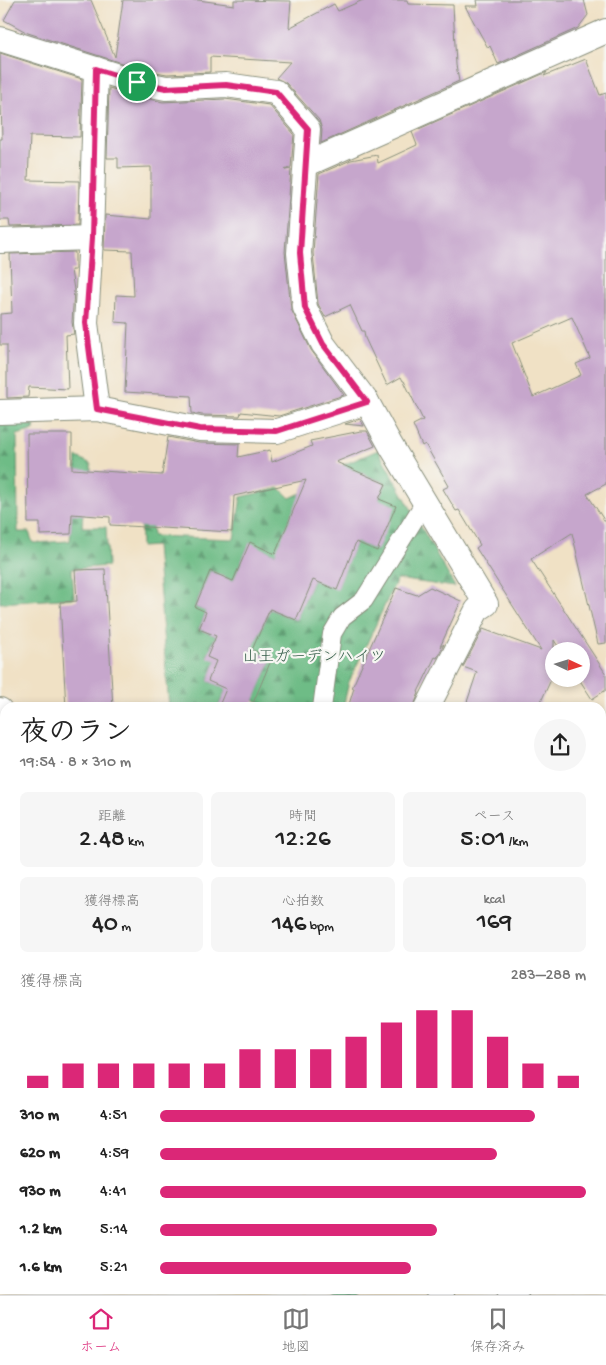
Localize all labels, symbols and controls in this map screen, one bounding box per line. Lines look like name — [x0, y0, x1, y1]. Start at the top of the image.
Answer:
pin — [116, 61, 158, 103]
icon: arrive — [123, 68, 151, 96]
north arrow — [545, 642, 590, 688]
map controls — [545, 642, 590, 687]
park label: 山王ガーデンハイツ — [242, 648, 386, 668]
text: 夜のラン — [20, 718, 132, 751]
button: share — [534, 719, 586, 771]
text: 19:54 · 8 × 310 m — [20, 754, 131, 773]
text: 距離 — [98, 809, 126, 826]
text: 時間 — [289, 809, 317, 826]
text: ペース — [474, 809, 515, 826]
text: 2.48 — [79, 826, 125, 855]
text: 12:26 — [275, 826, 331, 855]
text: 5:01 — [460, 826, 506, 855]
text: km — [125, 834, 144, 851]
text: /km — [506, 834, 528, 851]
text: kcal — [483, 892, 505, 909]
text: 獲得標高 — [84, 894, 140, 911]
text: 心拍数 — [282, 894, 324, 911]
text: 169 — [477, 909, 512, 938]
text: 40 — [92, 911, 118, 940]
text: 146 — [272, 911, 307, 940]
text: m — [118, 919, 131, 936]
text: bpm — [307, 919, 334, 936]
text: 283–288 m — [511, 967, 586, 986]
text: 獲得標高 — [20, 974, 84, 993]
text: 310 m — [20, 1107, 59, 1126]
text: 4:51 — [100, 1107, 127, 1126]
text: 620 m — [20, 1145, 60, 1164]
text: 4:59 — [100, 1145, 129, 1164]
text: 930 m — [20, 1183, 61, 1202]
text: 4:41 — [100, 1183, 127, 1202]
text: 1.2 km — [20, 1221, 62, 1240]
text: 5:14 — [100, 1221, 127, 1240]
text: 1.6 km — [20, 1259, 62, 1278]
text: 5:21 — [100, 1259, 128, 1278]
tab: ホーム — [80, 1305, 122, 1357]
tab: 地図 — [282, 1305, 310, 1357]
tab: 保存済み — [470, 1305, 526, 1357]

